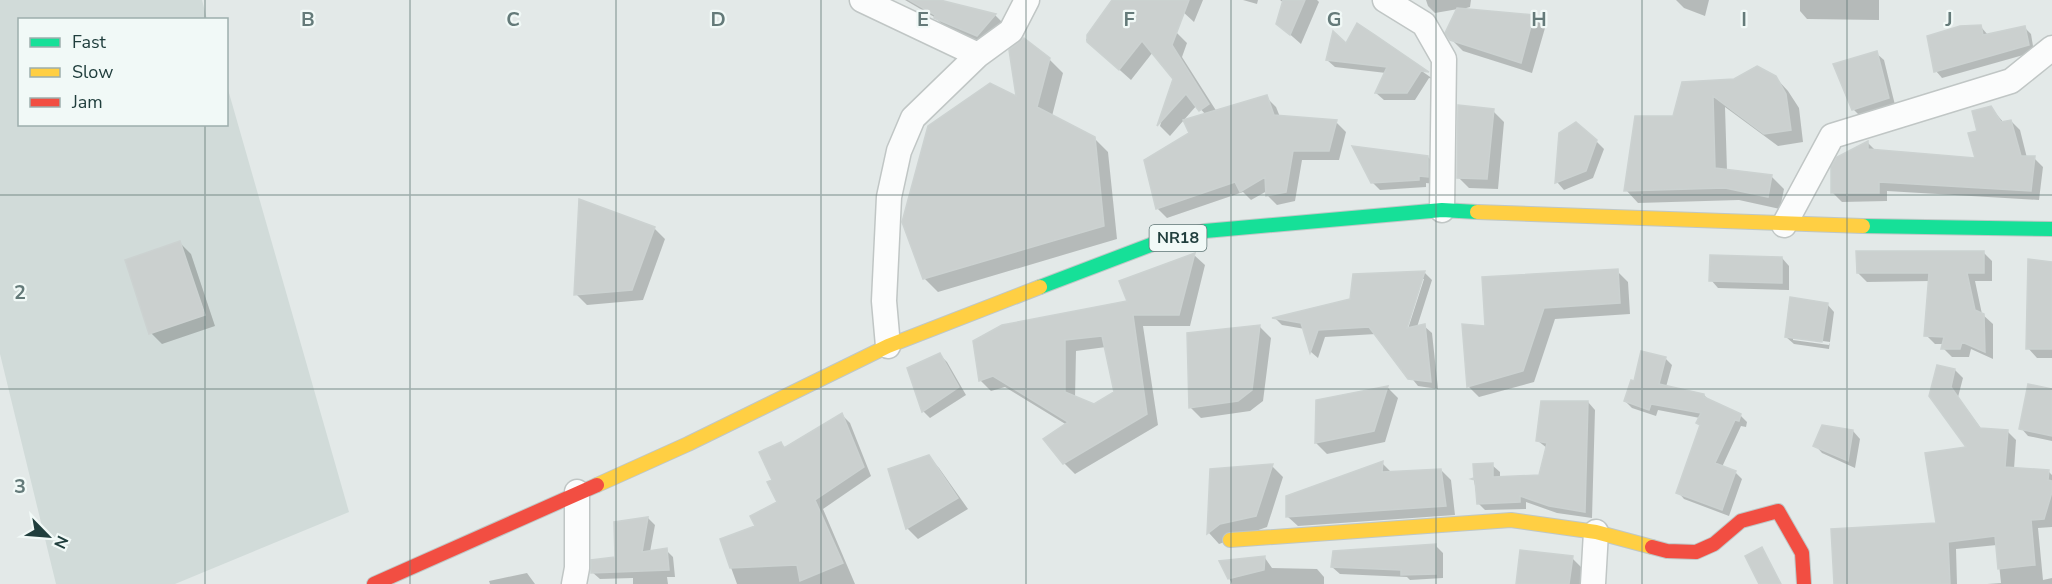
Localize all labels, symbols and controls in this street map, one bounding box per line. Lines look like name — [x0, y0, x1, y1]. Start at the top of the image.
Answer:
text: B — [301, 6, 315, 33]
text: C — [506, 6, 520, 33]
text: D — [710, 6, 726, 33]
text: E — [917, 6, 929, 33]
text: F — [1123, 6, 1135, 33]
text: G — [1327, 6, 1341, 33]
text: H — [1531, 6, 1547, 33]
text: I — [1741, 6, 1747, 33]
text: J — [1944, 6, 1953, 33]
legend — [18, 18, 228, 126]
text: Fast — [72, 30, 107, 54]
text: Slow — [72, 60, 113, 84]
text: Jam — [71, 90, 103, 114]
road number: NR18 — [1150, 225, 1206, 251]
text: 2 — [14, 279, 26, 306]
text: 3 — [14, 473, 26, 500]
north arrow — [18, 506, 78, 566]
text: N — [48, 532, 73, 552]

